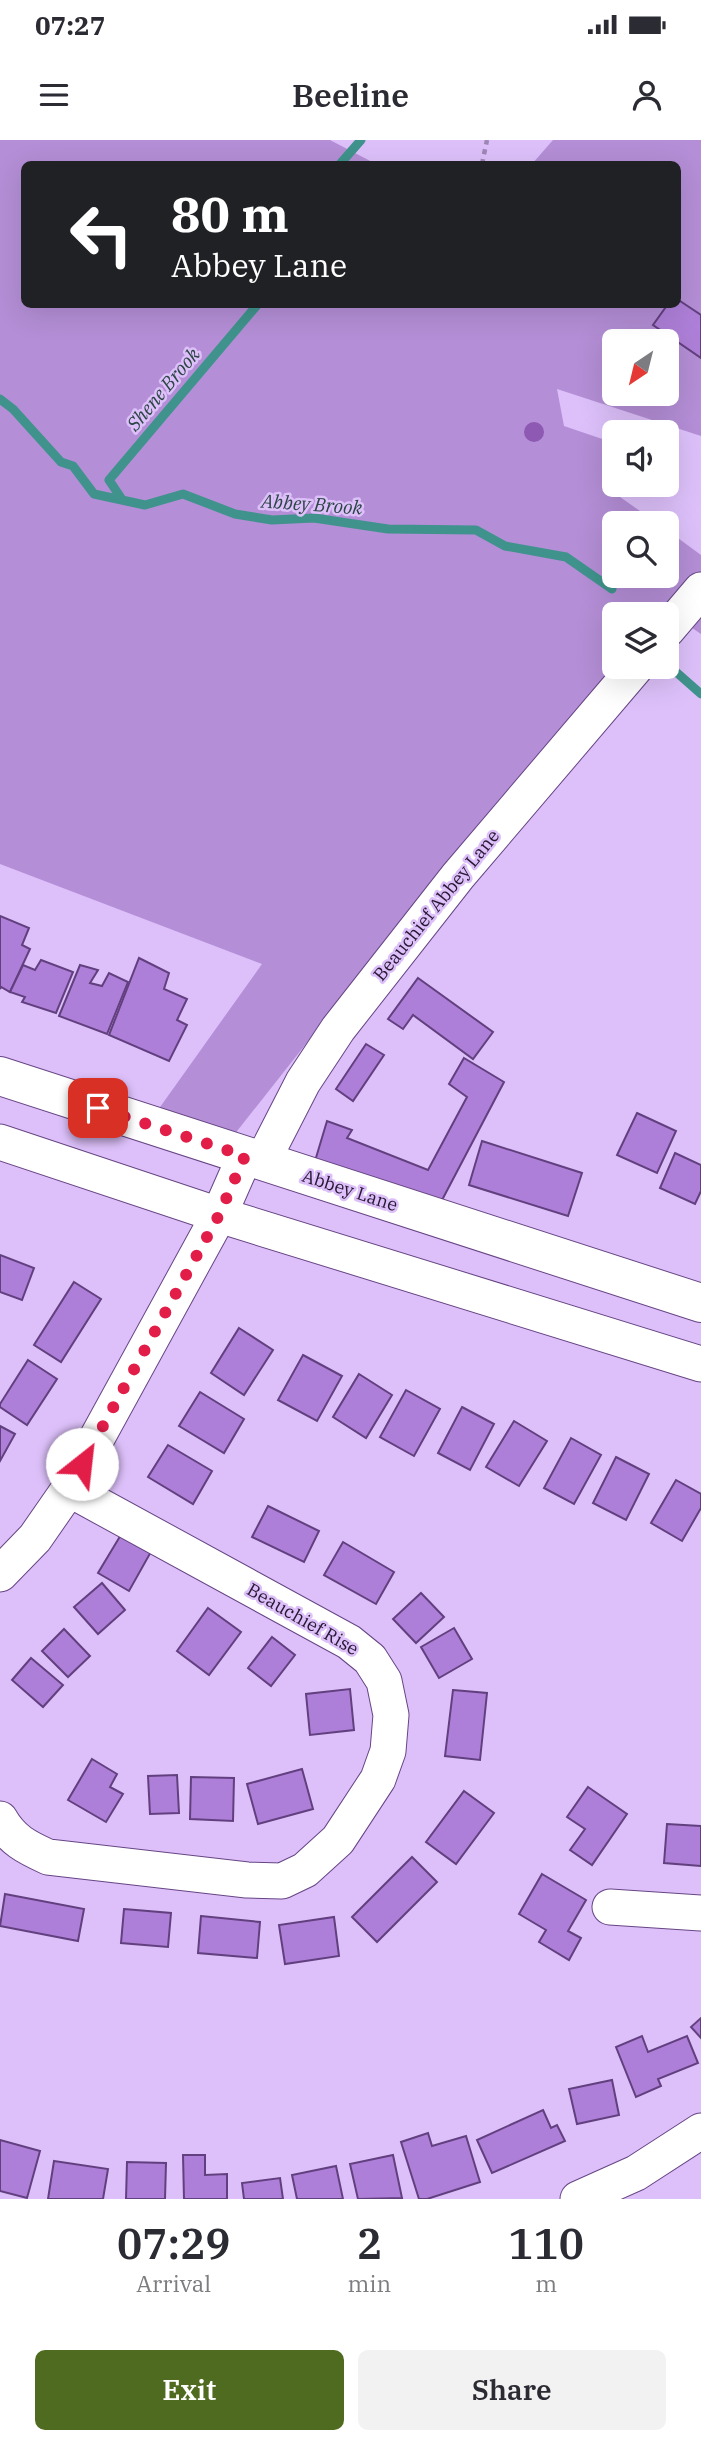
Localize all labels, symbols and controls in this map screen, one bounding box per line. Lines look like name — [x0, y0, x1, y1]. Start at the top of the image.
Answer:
text: 07:27 — [35, 8, 105, 42]
text: Beeline — [292, 74, 409, 116]
icon: menu — [35, 76, 73, 114]
icon: person — [628, 76, 666, 114]
text: 80 m — [171, 182, 289, 245]
icon: left — [56, 189, 147, 280]
text: Abbey Lane — [171, 244, 347, 286]
north arrow — [602, 329, 679, 406]
map controls — [602, 329, 679, 679]
water label: Shene Brook — [121, 342, 205, 436]
button: sound — [602, 420, 679, 497]
water label: Abbey Brook — [259, 488, 364, 520]
button: search — [602, 511, 679, 588]
button: layers — [602, 602, 679, 679]
street label: Beauchief Abbey Lane — [368, 825, 504, 985]
pin — [68, 1078, 128, 1138]
icon: arrive — [79, 1089, 117, 1127]
street label: Abbey Lane — [299, 1164, 401, 1216]
position arrow — [45, 1427, 119, 1501]
street label: Beauchief Rise — [243, 1578, 363, 1660]
text: 07:29 — [117, 2216, 230, 2271]
text: 2 — [357, 2216, 382, 2271]
text: 110 — [508, 2216, 584, 2271]
text: Arrival — [136, 2268, 211, 2298]
text: min — [347, 2268, 391, 2298]
text: m — [535, 2268, 557, 2298]
button: Exit — [35, 2350, 344, 2430]
button: Share — [358, 2350, 666, 2430]

